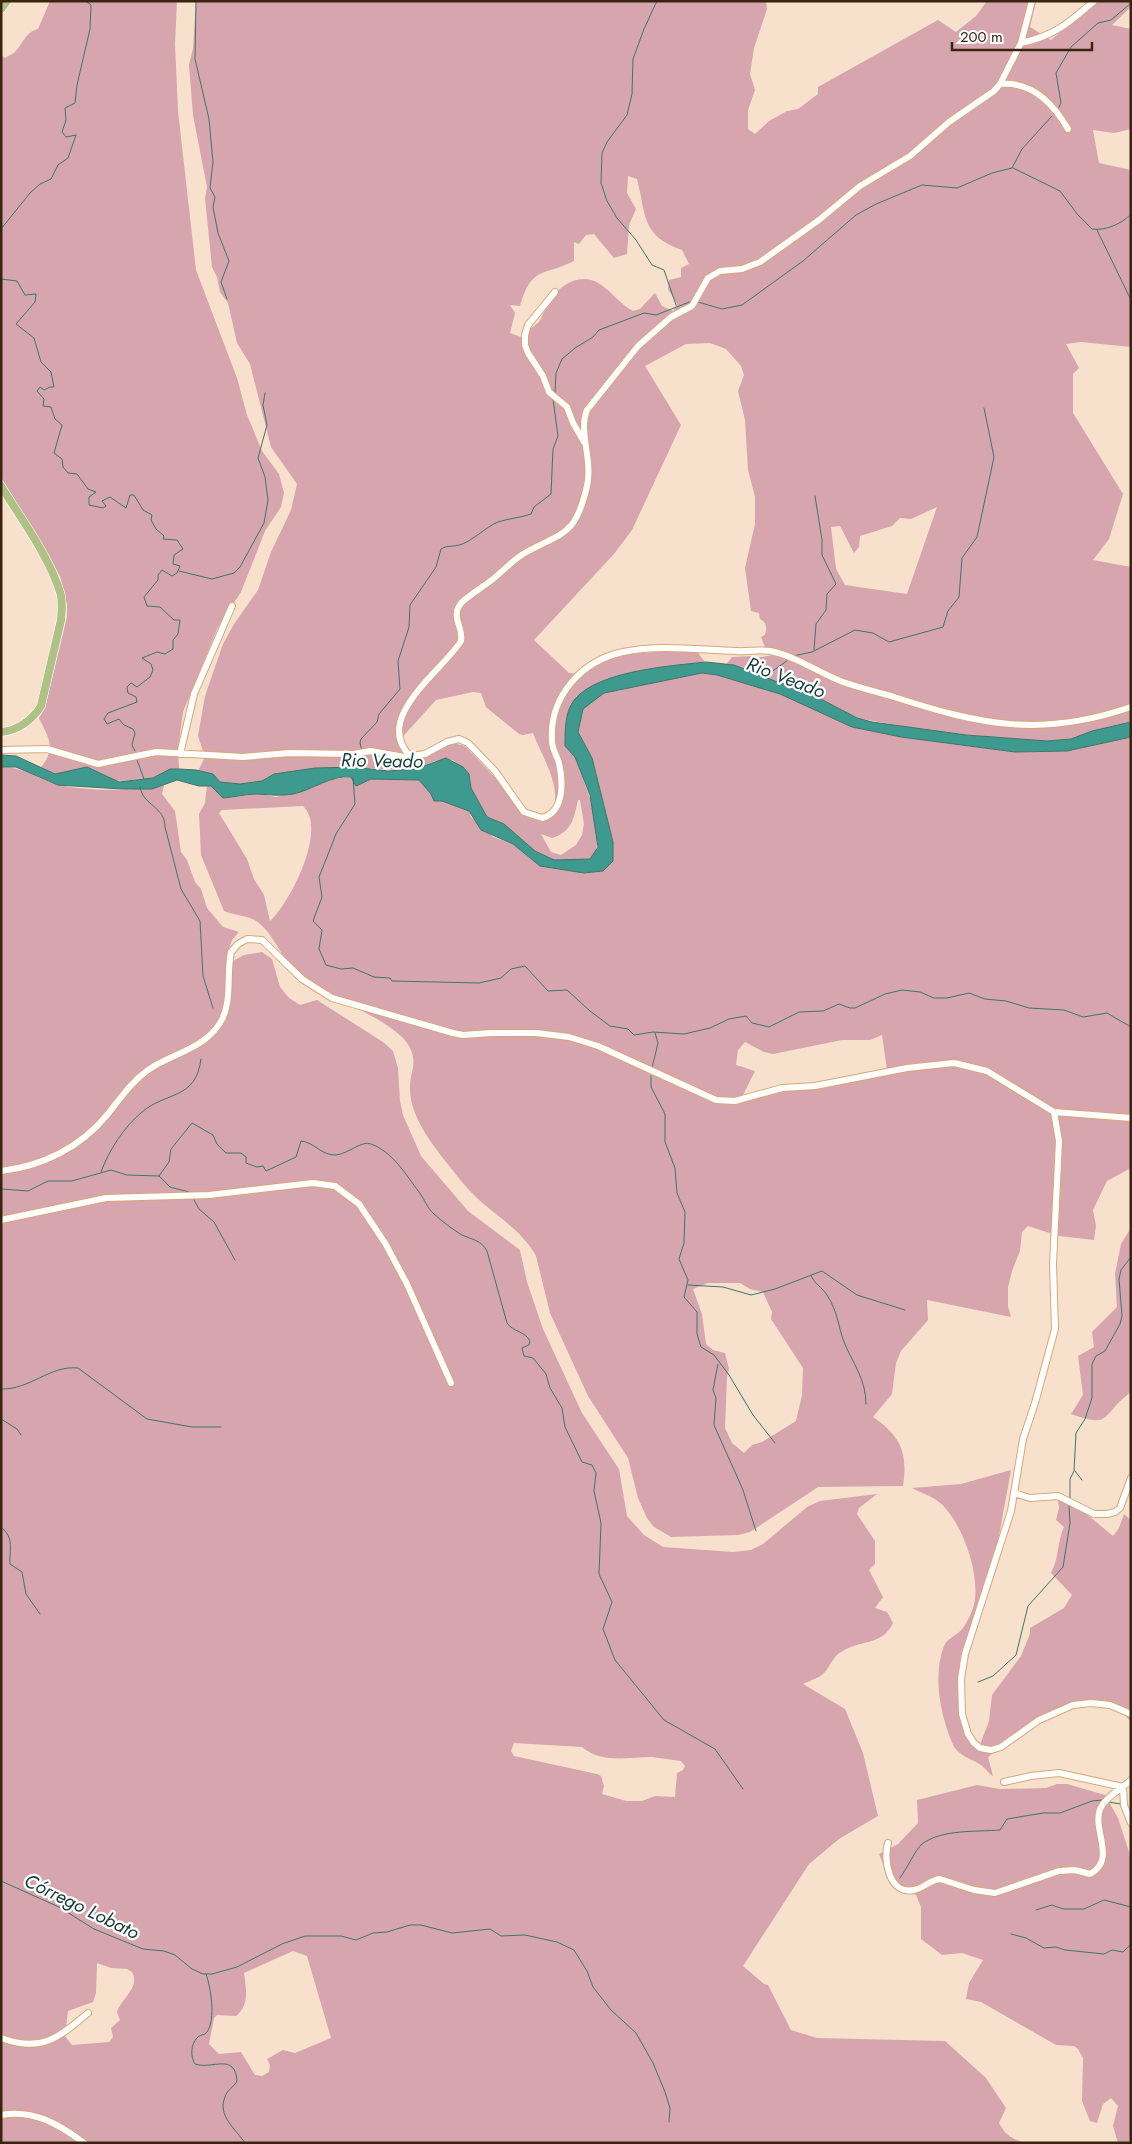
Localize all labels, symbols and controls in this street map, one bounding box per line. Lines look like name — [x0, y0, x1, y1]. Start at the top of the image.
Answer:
scale bar — [952, 20, 1092, 52]
text: 200 m — [960, 26, 1003, 48]
water label: Rio Veado — [743, 650, 829, 705]
water label: Rio Veado — [341, 746, 423, 775]
water label: Córrego Lobato — [20, 1867, 144, 1946]

